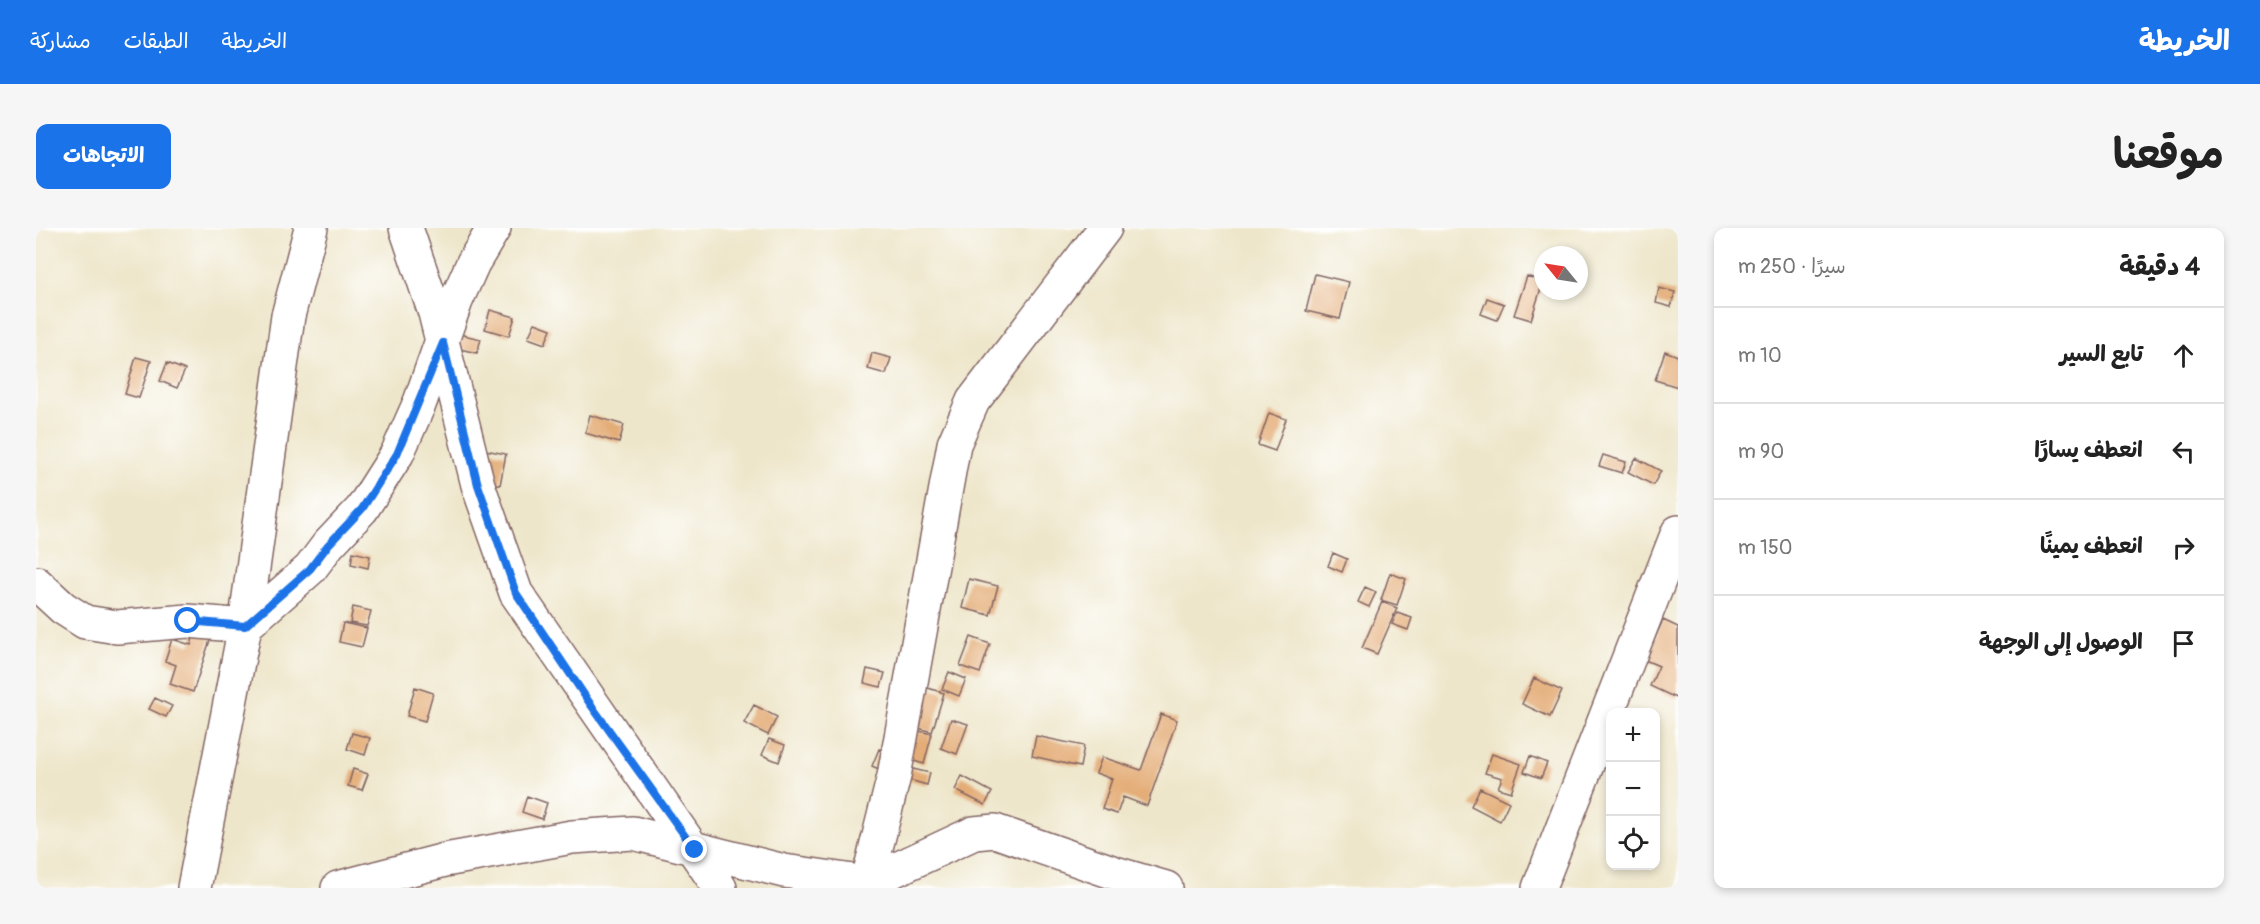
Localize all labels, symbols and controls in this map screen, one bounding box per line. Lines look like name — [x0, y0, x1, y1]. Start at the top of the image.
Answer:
text: الخريطة — [2139, 24, 2230, 59]
text: مشاركة — [30, 28, 91, 55]
text: الطبقات — [124, 28, 189, 55]
text: الخريطة — [222, 28, 287, 55]
button: الاتجاهات — [36, 124, 171, 189]
text: موقعنا — [2113, 129, 2224, 181]
north arrow — [1534, 246, 1588, 300]
text: 4 دقيقة — [2119, 251, 2200, 283]
text: سيرًا · 250 m — [1738, 254, 1846, 279]
icon: ahead — [2167, 339, 2200, 372]
text: تابع السير — [2060, 340, 2143, 368]
text: 10 m — [1738, 343, 1782, 368]
icon: left — [2167, 435, 2200, 468]
text: انعطف يسارًا — [2034, 436, 2143, 464]
text: 90 m — [1738, 439, 1784, 464]
icon: right — [2167, 531, 2200, 564]
text: انعطف يمينًا — [2040, 532, 2143, 560]
text: 150 m — [1738, 535, 1792, 560]
route start — [174, 607, 200, 633]
icon: arrive — [2167, 627, 2200, 660]
text: الوصول إلى الوجهة — [1979, 628, 2143, 656]
map controls — [1606, 708, 1660, 870]
button: + — [1606, 708, 1660, 762]
button: − — [1606, 762, 1660, 816]
button: locate — [1606, 816, 1660, 870]
route end — [681, 836, 707, 862]

